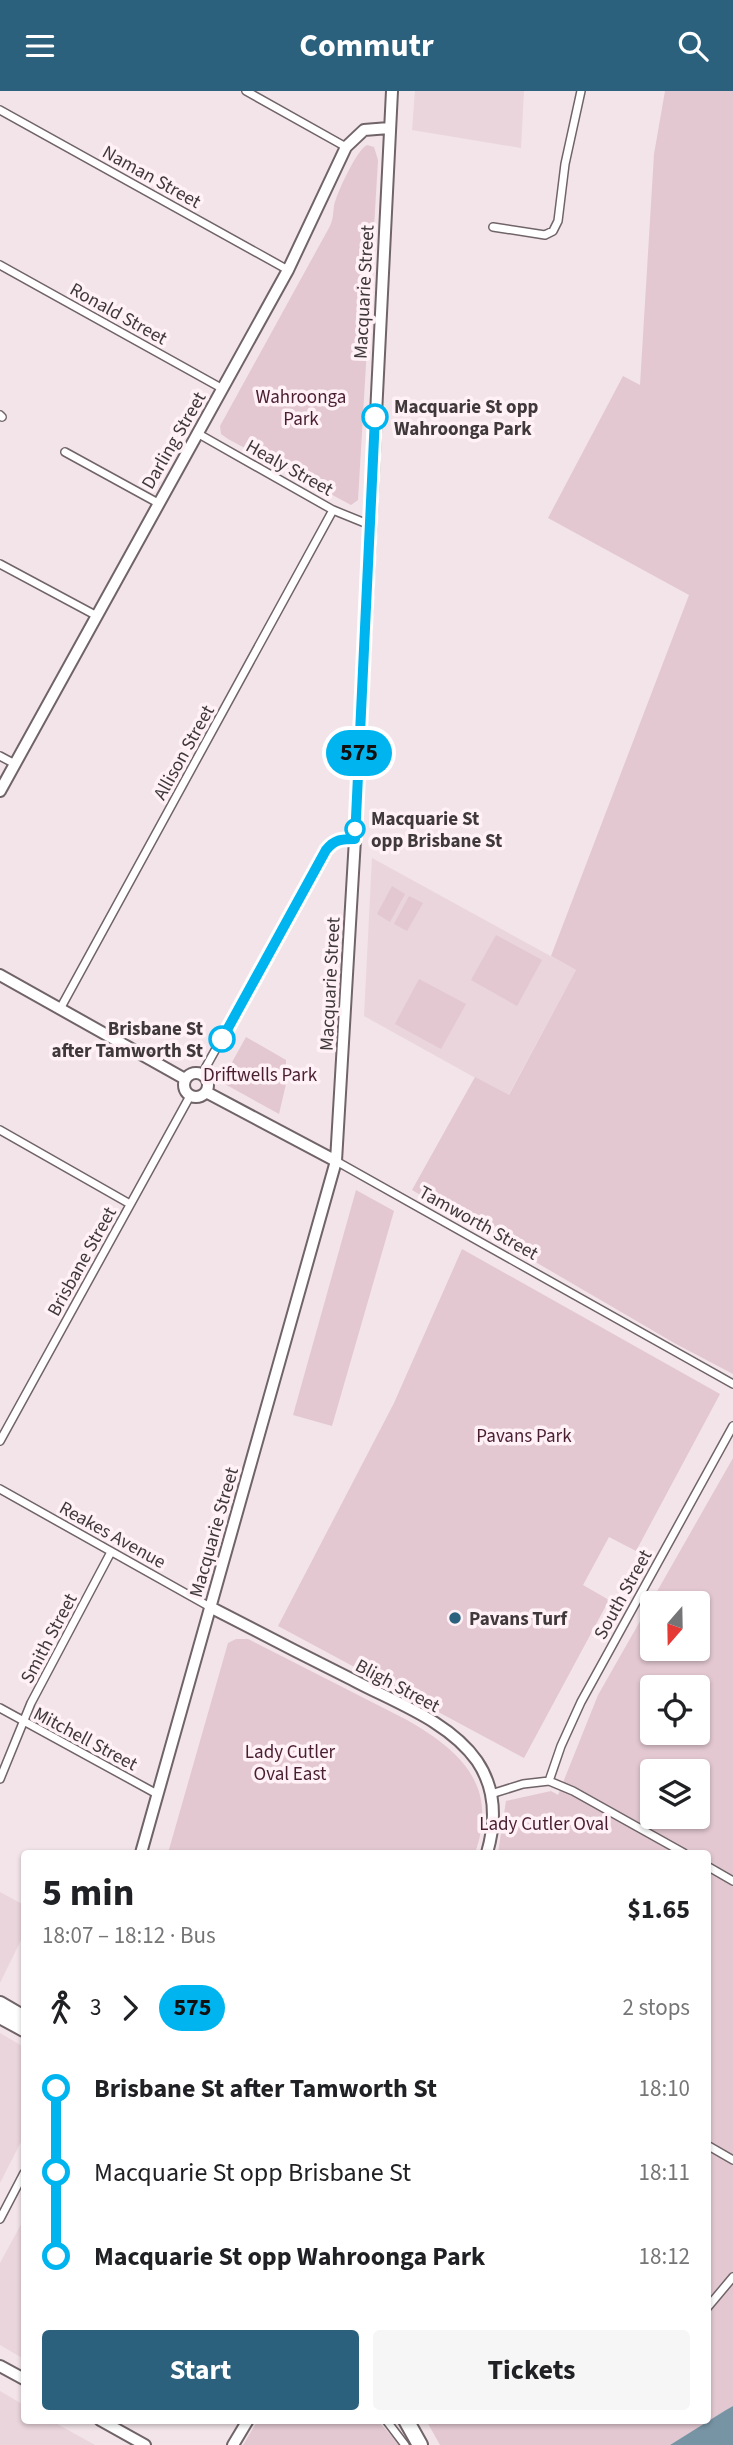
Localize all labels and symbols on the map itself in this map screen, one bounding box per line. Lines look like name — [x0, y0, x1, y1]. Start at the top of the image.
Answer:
street label: Naman Street — [97, 139, 206, 216]
street label: Macquarie Street — [348, 224, 382, 360]
street label: Ronald Street — [65, 276, 172, 352]
park label: Wahroonga Park — [256, 384, 346, 433]
street label: Darling Street — [135, 386, 213, 495]
place label: Macquarie St opp Wahroonga Park — [394, 394, 539, 443]
marker: Macquarie St opp Wahroonga Park — [362, 404, 388, 430]
street label: Healy Street — [241, 433, 338, 504]
street label: Allison Street — [147, 700, 222, 805]
line badge: 575 — [319, 730, 399, 776]
place label: Macquarie St opp Brisbane St — [371, 806, 502, 855]
marker: Macquarie St opp Brisbane St — [345, 819, 365, 839]
street label: Macquarie Street — [314, 916, 348, 1052]
place label: Brisbane St after Tamworth St — [51, 1016, 203, 1065]
marker: Brisbane St after Tamworth St — [209, 1026, 235, 1052]
park label: Driftwells Park — [203, 1062, 318, 1089]
street label: Tamworth Street — [414, 1179, 543, 1268]
street label: Brisbane Street — [41, 1202, 124, 1321]
park label: Pavans Park — [476, 1423, 572, 1450]
street label: Macquarie Street — [183, 1464, 246, 1601]
street label: Reakes Avenue — [54, 1495, 170, 1576]
street label: South Street — [588, 1544, 659, 1645]
street label: Smith Street — [14, 1588, 85, 1689]
north arrow — [640, 1591, 710, 1661]
place label: Pavans Turf — [469, 1606, 568, 1633]
marker: Pavans Turf — [447, 1610, 463, 1626]
street label: Bligh Street — [350, 1653, 445, 1720]
street label: Mitchell Street — [29, 1701, 143, 1778]
park label: Lady Cutler Oval East — [245, 1739, 336, 1788]
park label: Lady Cutler Oval — [479, 1811, 609, 1838]

